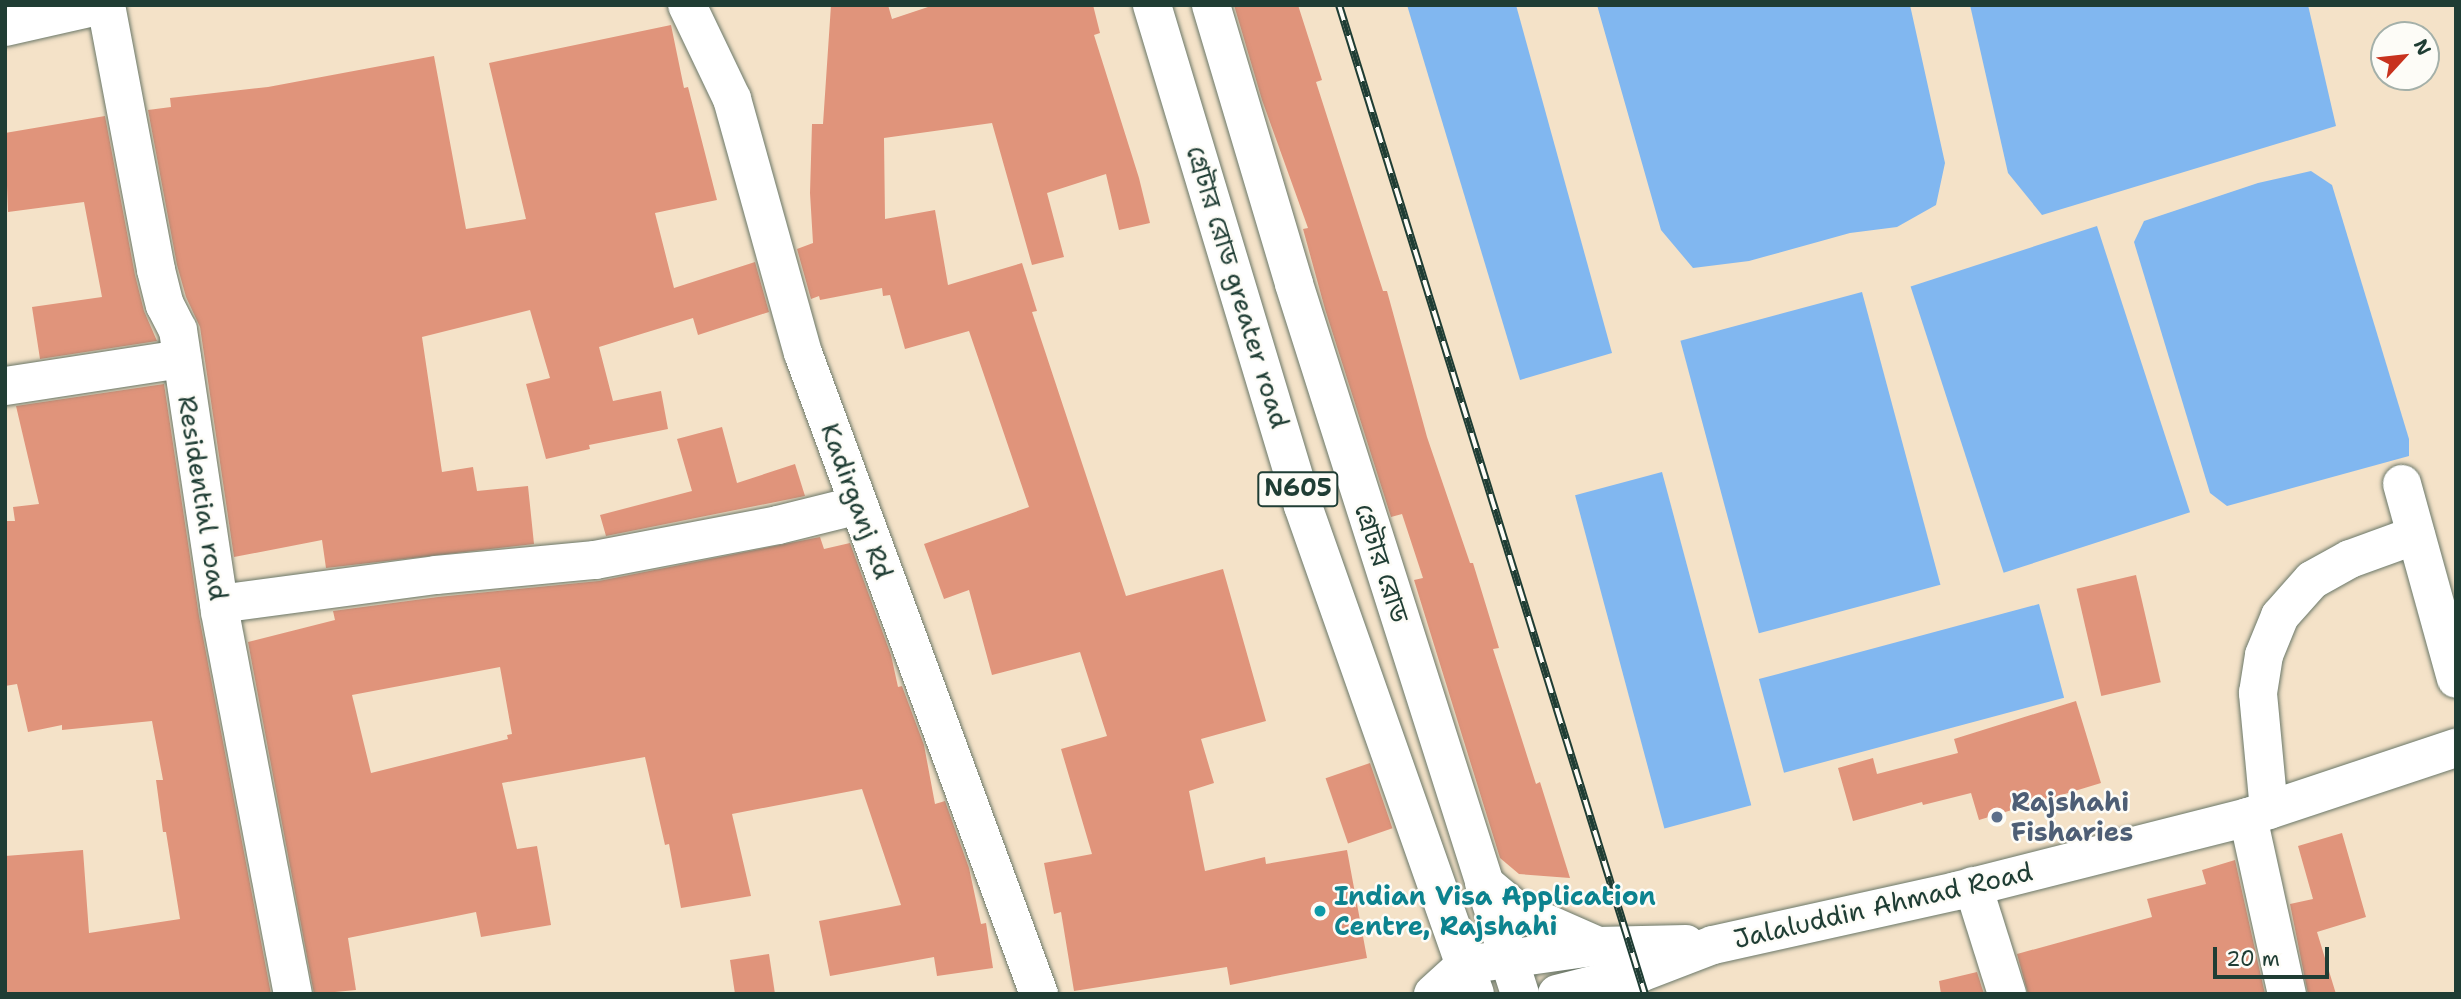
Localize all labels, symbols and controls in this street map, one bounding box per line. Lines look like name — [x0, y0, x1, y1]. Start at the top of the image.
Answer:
north arrow — [2370, 21, 2440, 91]
text: N — [2408, 35, 2437, 60]
street label: গ্রেটার রোড greater road — [1180, 142, 1296, 432]
street label: Residential road — [171, 393, 235, 603]
street label: Kadirganj Rd — [814, 419, 900, 583]
road number: N605 — [1256, 468, 1340, 510]
street label: গ্রেটার রোড — [1348, 500, 1416, 626]
place label: Rajshahi Fisharies — [2011, 786, 2133, 848]
marker: Rajshahi Fisharies — [1989, 809, 2005, 825]
street label: Jalaluddin Ahmad Road — [1731, 855, 2035, 955]
place label: Indian Visa Application Centre, Rajshahi — [1334, 880, 1656, 942]
marker: Indian Visa Application Centre, Rajshahi — [1312, 903, 1328, 919]
scale bar — [2216, 932, 2332, 976]
text: 20 m — [2226, 945, 2280, 973]

